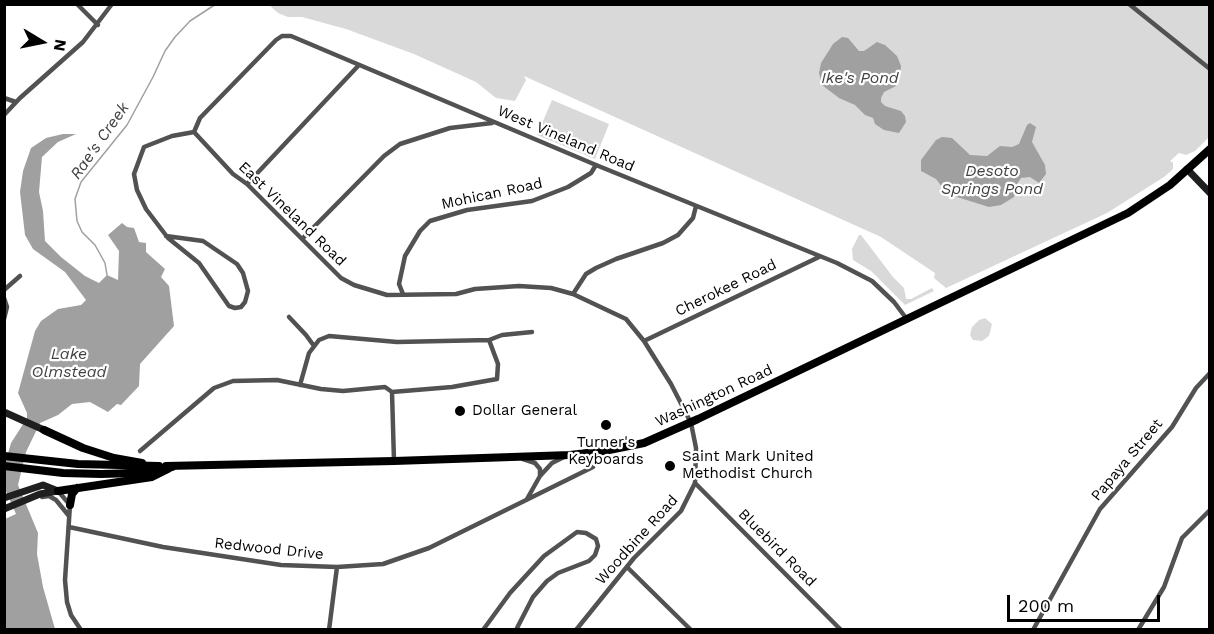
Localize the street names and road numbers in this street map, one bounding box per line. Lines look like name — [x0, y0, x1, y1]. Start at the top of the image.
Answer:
street label: West Vineland Road — [495, 102, 637, 176]
street label: East Vineland Road — [234, 158, 350, 270]
street label: Mohican Road — [440, 175, 544, 213]
street label: Cherokee Road — [672, 256, 780, 320]
street label: Washington Road — [653, 361, 775, 431]
street label: Papaya Street — [1088, 415, 1166, 505]
street label: Woodbine Road — [592, 491, 682, 589]
street label: Bluebird Road — [734, 505, 820, 591]
street label: Redwood Drive — [213, 534, 325, 564]

